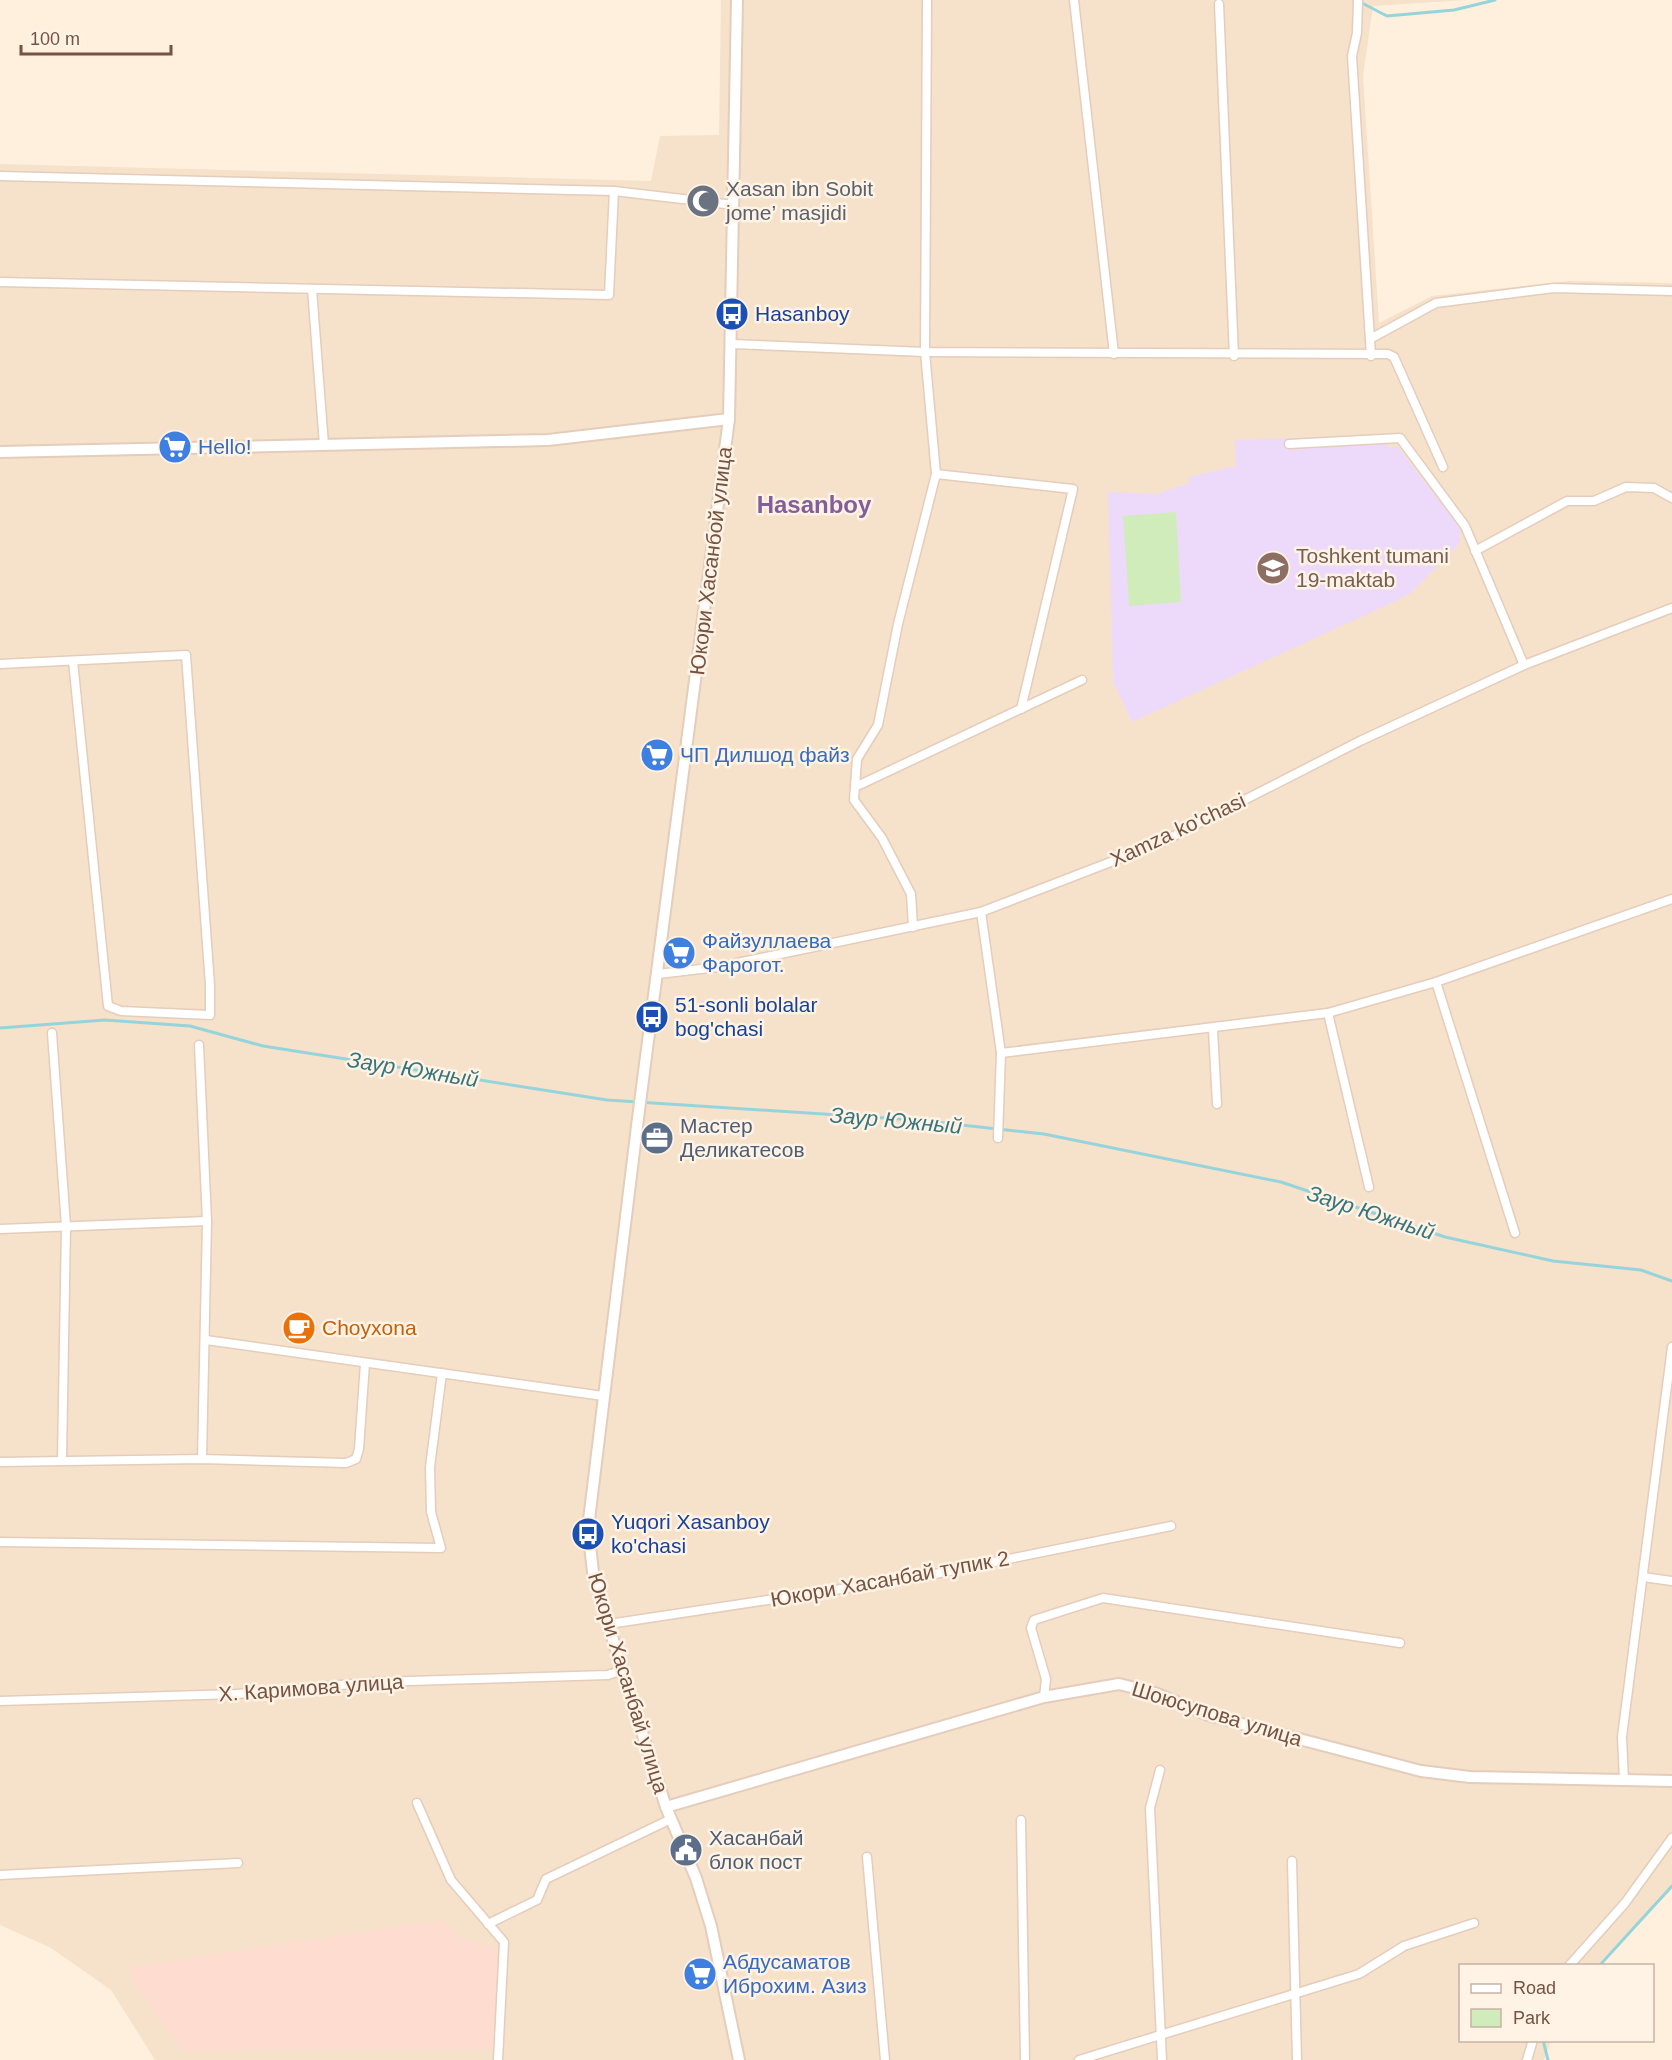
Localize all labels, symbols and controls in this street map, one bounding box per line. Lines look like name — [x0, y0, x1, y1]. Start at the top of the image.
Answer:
scale bar — [21, 18, 171, 56]
text: 100 m — [30, 29, 80, 49]
place label: Xasan ibn Sobit jome’ masjidi — [725, 177, 873, 224]
mosque icon: Xasan ibn Sobit jome’ masjidi — [685, 183, 721, 219]
bus stop icon: Hasanboy — [714, 296, 750, 332]
place label: Hasanboy — [755, 302, 850, 325]
supermarket icon: Hello! — [157, 429, 193, 465]
place label: Hello! — [198, 435, 252, 458]
street label: Юкори Хасанбой улица — [685, 445, 736, 676]
district label: Hasanboy — [757, 491, 872, 518]
place label: Toshkent tumani 19-maktab — [1296, 544, 1449, 591]
school or university icon: Toshkent tumani 19-maktab — [1255, 550, 1291, 586]
supermarket icon: ЧП Дилшод файз — [639, 737, 675, 773]
place label: ЧП Дилшод файз — [680, 743, 850, 766]
street label: Xamza ko'chasi — [1107, 788, 1249, 871]
place label: Файзуллаева Фарогот. — [702, 929, 832, 976]
supermarket icon: Файзуллаева Фарогот. — [661, 935, 697, 971]
place label: 51-sonli bolalar bog'chasi — [675, 993, 817, 1040]
bus stop icon: 51-sonli bolalar bog'chasi — [634, 999, 670, 1035]
water label: Заур Южный — [346, 1047, 480, 1092]
water label: Заур Южный — [829, 1102, 963, 1139]
place label: Мастер Деликатесов — [680, 1114, 805, 1161]
office icon: Мастер Деликатесов — [639, 1120, 675, 1156]
water label: Заур Южный — [1304, 1180, 1438, 1245]
cafe icon: Choyxona — [281, 1310, 317, 1346]
place label: Choyxona — [322, 1316, 417, 1339]
place label: Yuqori Xasanboy ko'chasi — [611, 1510, 770, 1557]
bus stop icon: Yuqori Xasanboy ko'chasi — [570, 1516, 606, 1552]
street label: Юкори Хасанбай тупик 2 — [769, 1546, 1011, 1611]
street label: Юкори Хасанбай улица — [584, 1570, 673, 1796]
street label: Х. Каримова улица — [218, 1670, 404, 1705]
street label: Шоюсупова улица — [1129, 1677, 1305, 1750]
place label: Хасанбай блок пост — [709, 1826, 803, 1873]
public building icon: Хасанбай блок пост — [668, 1832, 704, 1868]
place label: Абдусаматов Иброхим. Азиз — [723, 1950, 867, 1997]
supermarket icon: Абдусаматов Иброхим. Азиз — [682, 1956, 718, 1992]
legend — [1459, 1964, 1654, 2042]
text: Road — [1513, 1978, 1556, 1998]
text: Park — [1513, 2008, 1551, 2028]

